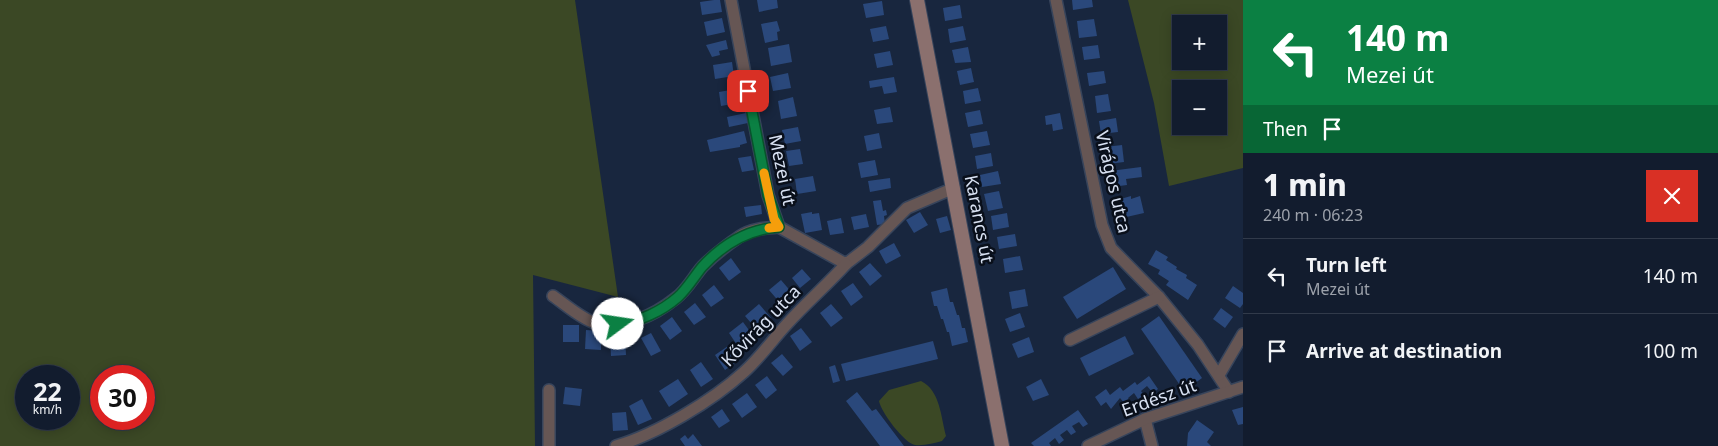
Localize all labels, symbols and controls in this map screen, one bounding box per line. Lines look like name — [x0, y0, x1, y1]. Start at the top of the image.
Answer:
text: 140 m — [1346, 14, 1449, 61]
map controls — [1172, 15, 1227, 135]
button: + — [1172, 15, 1227, 70]
icon: left — [1263, 20, 1328, 85]
text: Mezei út — [1346, 59, 1434, 89]
pin — [727, 70, 769, 112]
icon: arrive — [734, 77, 762, 105]
button: − — [1172, 80, 1227, 135]
icon: arrive — [1318, 115, 1346, 143]
text: Then — [1263, 116, 1308, 142]
street label: Virágos utca — [1091, 128, 1137, 235]
street label: Mezei út — [764, 132, 802, 208]
text: 1 min — [1263, 164, 1347, 205]
button: close — [1646, 170, 1698, 222]
street label: Karancs út — [960, 173, 1000, 265]
text: 240 m · 06:23 — [1263, 204, 1363, 226]
text: Turn left — [1306, 252, 1387, 278]
icon: left — [1263, 262, 1291, 290]
text: 140 m — [1643, 263, 1698, 289]
text: Mezei út — [1306, 278, 1370, 300]
street label: Kővirág utca — [715, 279, 805, 371]
position arrow — [591, 297, 643, 349]
icon: arrive — [1263, 337, 1291, 365]
text: Arrive at destination — [1306, 338, 1502, 364]
text: 100 m — [1643, 338, 1698, 364]
speed limit sign: 30 — [90, 365, 155, 430]
street label: Erdész út — [1118, 372, 1200, 422]
text: 22 — [33, 374, 62, 408]
text: km/h — [33, 401, 62, 418]

